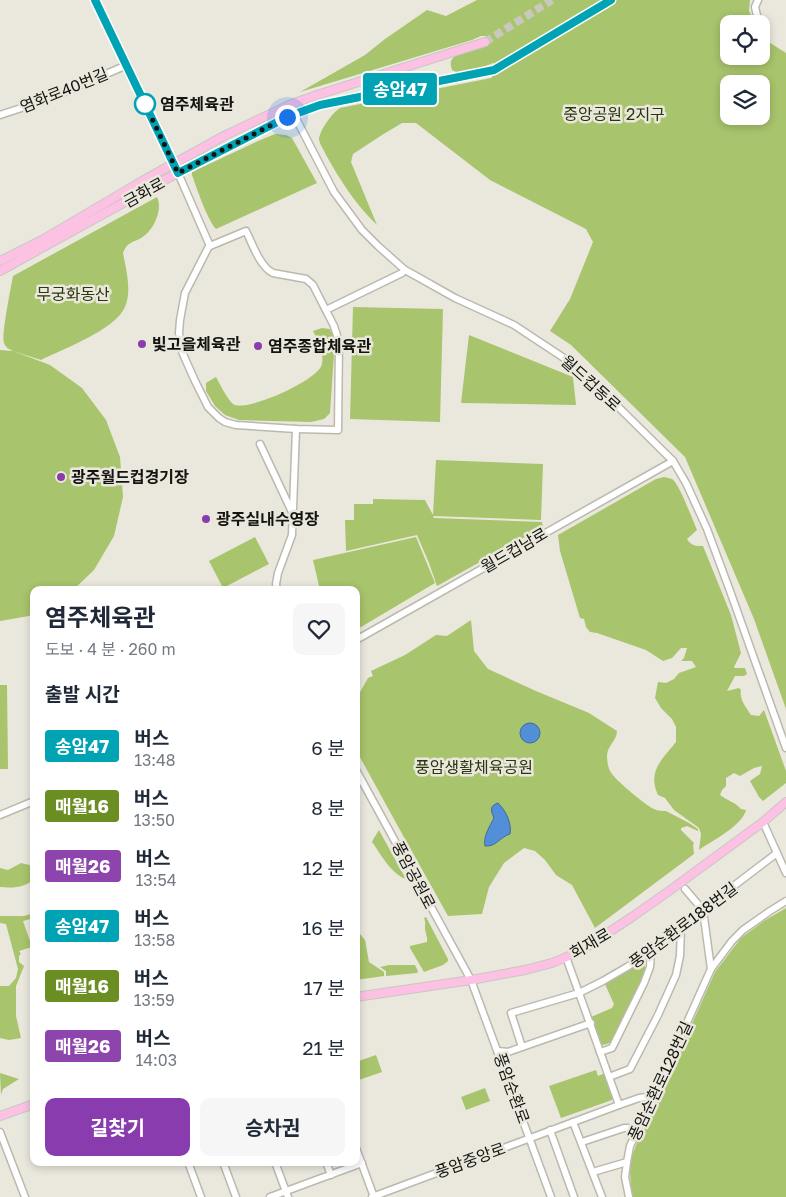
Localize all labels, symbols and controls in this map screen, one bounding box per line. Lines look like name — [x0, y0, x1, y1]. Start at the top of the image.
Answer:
map controls — [720, 15, 770, 125]
button: locate — [720, 15, 770, 65]
street label: 염화로40번길 — [17, 63, 111, 117]
line badge: 송암47 — [365, 73, 435, 105]
button: layers — [720, 75, 770, 125]
text: 송암47 — [373, 78, 427, 100]
marker: 염주체육관 — [134, 93, 156, 115]
place label: 염주체육관 — [160, 94, 234, 114]
park label: 중앙공원 2지구 — [563, 104, 665, 124]
your location — [275, 105, 300, 130]
street label: 금화로 — [120, 172, 168, 211]
park label: 무궁화동산 — [36, 284, 110, 304]
place label: 빛고을체육관 — [152, 334, 241, 354]
place label: 염주종합체육관 — [268, 336, 371, 356]
marker: 빛고을체육관 — [136, 338, 148, 350]
marker: 염주종합체육관 — [252, 340, 264, 352]
street label: 월드컵동로 — [557, 351, 625, 415]
place label: 광주월드컵경기장 — [71, 467, 189, 487]
marker: 광주월드컵경기장 — [55, 471, 67, 483]
place label: 광주실내수영장 — [216, 509, 319, 529]
marker: 광주실내수영장 — [200, 513, 212, 525]
street label: 월드컵남로 — [477, 523, 551, 577]
text: 염주체육관 — [45, 602, 155, 631]
button: heart — [293, 603, 345, 655]
text: 도보 · 4 분 · 260 m — [45, 639, 176, 659]
text: 출발 시간 — [45, 682, 120, 705]
text: 버스 — [134, 726, 169, 749]
text: 송암47 — [55, 735, 109, 757]
text: 6 분 — [311, 736, 345, 759]
text: 13:48 — [134, 750, 176, 770]
park label: 풍암생활체육공원 — [415, 757, 533, 777]
text: 버스 — [134, 786, 169, 809]
text: 매월16 — [55, 795, 109, 817]
text: 8 분 — [311, 796, 345, 819]
text: 13:50 — [134, 810, 175, 830]
street label: 풍암공원로 — [388, 838, 440, 912]
text: 버스 — [136, 846, 171, 869]
text: 매월26 — [55, 855, 111, 877]
text: 12 분 — [303, 856, 345, 879]
text: 13:54 — [136, 870, 177, 890]
street label: 풍암순환로188번길 — [625, 878, 741, 972]
text: 버스 — [134, 906, 169, 929]
text: 송암47 — [55, 915, 109, 937]
text: 16 분 — [302, 916, 345, 939]
street label: 회재로 — [566, 923, 614, 963]
text: 13:58 — [134, 930, 175, 950]
text: 버스 — [134, 966, 169, 989]
text: 매월16 — [55, 975, 109, 997]
text: 17 분 — [303, 976, 345, 999]
text: 13:59 — [134, 990, 175, 1010]
street label: 풍암순환로128번길 — [623, 1018, 697, 1144]
text: 버스 — [136, 1026, 171, 1049]
text: 매월26 — [55, 1035, 111, 1057]
text: 21 분 — [303, 1036, 345, 1059]
text: 14:03 — [136, 1050, 177, 1070]
street label: 풍암순환로 — [490, 1050, 534, 1126]
button: 길찾기 — [45, 1098, 190, 1156]
button: 승차권 — [200, 1098, 345, 1156]
street label: 풍암중앙로 — [432, 1138, 508, 1182]

